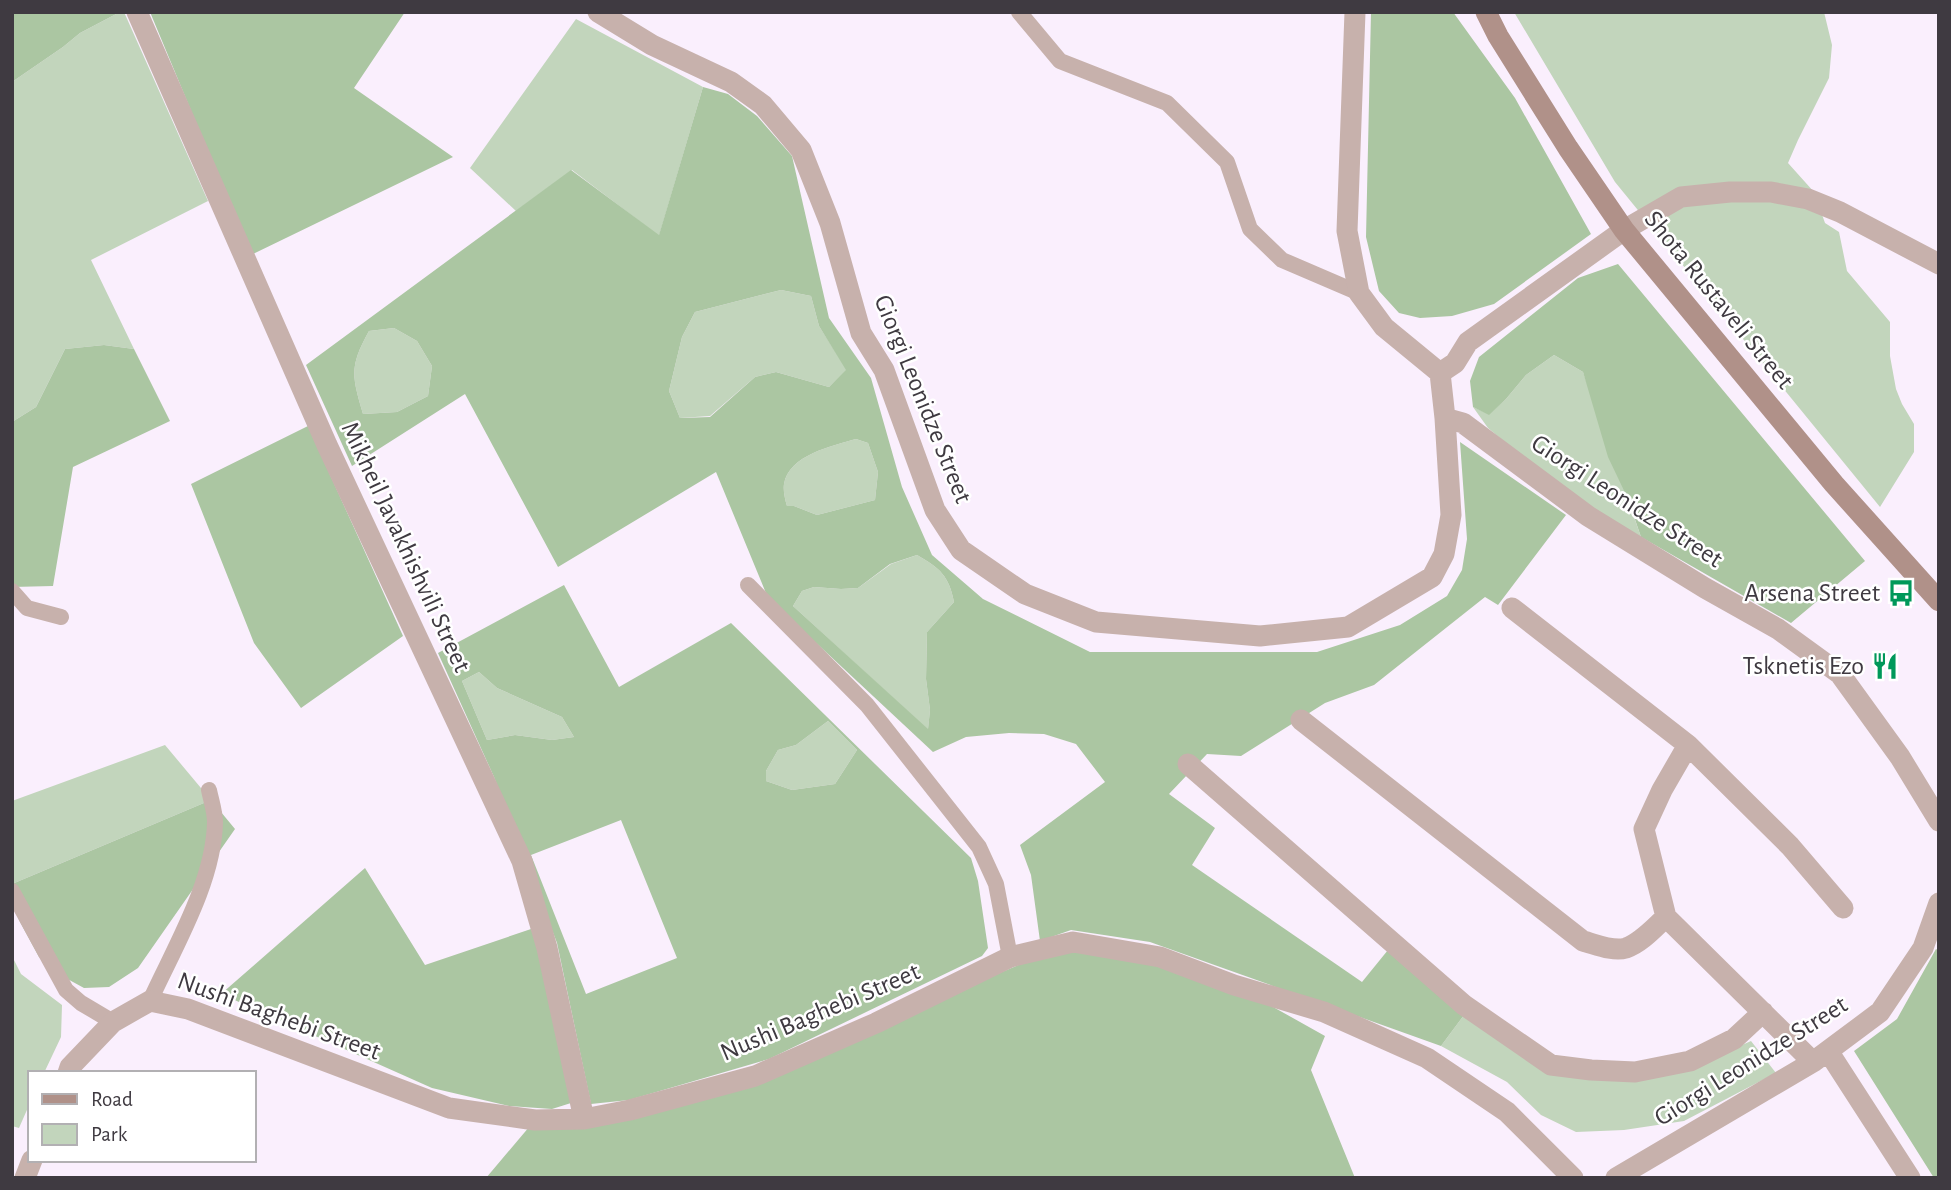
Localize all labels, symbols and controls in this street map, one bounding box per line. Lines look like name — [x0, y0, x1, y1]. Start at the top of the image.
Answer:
street label: Shota Rustaveli Street — [1640, 206, 1798, 394]
street label: Giorgi Leonidze Street — [869, 291, 977, 507]
street label: Mikheil Javakhishvili Street — [337, 418, 475, 676]
street label: Giorgi Leonidze Street — [1527, 430, 1727, 572]
bus stop icon: Arsena Street — [1886, 578, 1916, 608]
place label: Arsena Street — [1744, 580, 1880, 606]
restaurant icon: Tsknetis Ezo — [1870, 651, 1900, 681]
place label: Tsknetis Ezo — [1742, 653, 1864, 679]
street label: Nushi Baghebi Street — [717, 958, 923, 1066]
street label: Nushi Baghebi Street — [174, 967, 384, 1065]
street label: Giorgi Leonidze Street — [1650, 991, 1852, 1131]
legend — [28, 1071, 256, 1162]
text: Road — [91, 1089, 133, 1110]
text: Park — [91, 1124, 128, 1145]

